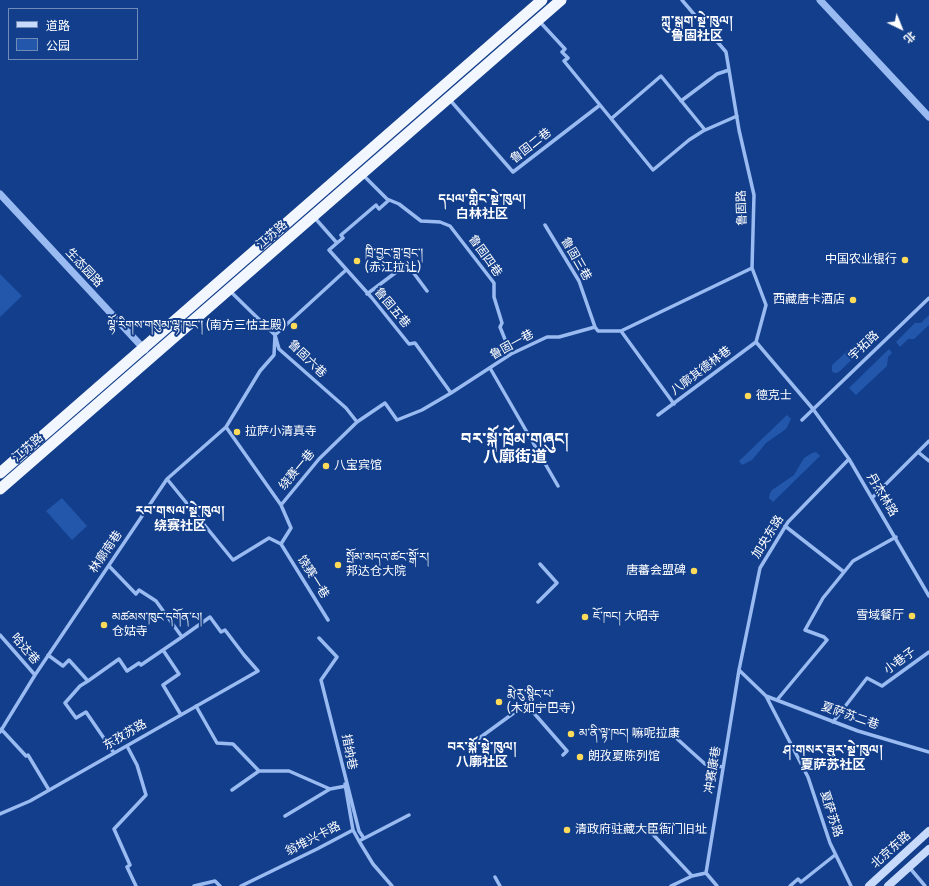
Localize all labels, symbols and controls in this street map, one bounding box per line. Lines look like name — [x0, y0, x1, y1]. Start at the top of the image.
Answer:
legend — [8, 8, 138, 60]
north arrow — [881, 8, 921, 48]
district label: ཀླུ་སྒུག་སྡེ་ཁུལ། 鲁固社区 — [661, 13, 733, 44]
text: 道路 — [46, 19, 70, 33]
text: 北 — [901, 29, 918, 46]
text: 公园 — [46, 39, 70, 53]
street label: 鲁固二巷 — [508, 126, 554, 166]
street label: 鲁固路 — [734, 190, 750, 226]
district label: དཔལ་གླིང་སྡེ་ཁུལ། 白林社区 — [438, 191, 526, 222]
street label: 江苏路 — [254, 218, 290, 252]
street label: 鲁固四巷 — [465, 232, 505, 280]
street label: 鲁固三巷 — [558, 235, 594, 283]
street label: 生态园路 — [62, 246, 106, 290]
place label: ཁྲི་བྱང་བླ་བྲང་། (赤江拉让) — [365, 247, 423, 275]
place label: 中国农业银行 — [825, 253, 897, 267]
marker: 中国农业银行 — [900, 255, 910, 265]
marker: ཁྲི་བྱང་བླ་བྲང་། (赤江拉让) — [352, 256, 362, 266]
street label: 鲁固五巷 — [371, 285, 413, 331]
place label: 西藏唐卡酒店 — [773, 293, 845, 307]
marker: 西藏唐卡酒店 — [848, 295, 858, 305]
place label: ལྷོ་རིགས་གསུམ་ལྷ་ཁང་། (南方三怙主殿) — [107, 319, 286, 333]
marker: ལྷོ་རིགས་གསུམ་ལྷ་ཁང་། (南方三怙主殿) — [289, 321, 299, 331]
street label: 鲁固一巷 — [488, 327, 536, 363]
street label: 宇拓路 — [846, 328, 882, 364]
street label: 鲁固六巷 — [285, 337, 329, 381]
street label: 八廓其德林巷 — [668, 344, 734, 398]
place label: 德克士 — [756, 389, 792, 403]
marker: 德克士 — [743, 391, 753, 401]
place label: 拉萨小清真寺 — [245, 425, 317, 439]
marker: 拉萨小清真寺 — [232, 427, 242, 437]
district label: བར་སྐོ་ཁྲོམ་གཞུང། 八廓街道 — [461, 430, 569, 468]
street label: 江苏路 — [10, 431, 46, 465]
street label: 绕赛一巷 — [276, 447, 318, 493]
place label: 八宝宾馆 — [334, 459, 382, 473]
marker: 八宝宾馆 — [321, 461, 331, 471]
street label: 丹杰林路 — [863, 471, 901, 519]
district label: རབ་གསལ་སྡེ་ཁུལ། 绕赛社区 — [135, 503, 225, 534]
street label: 加央东路 — [749, 513, 787, 561]
street label: 林廓南巷 — [87, 528, 125, 576]
place label: སྤོམ་མདའ་ཚང་སྒོ་ར། 邦达仓大院 — [346, 551, 429, 579]
street label: 饶赛一巷 — [294, 553, 332, 601]
marker: སྤོམ་མདའ་ཚང་སྒོ་ར། 邦达仓大院 — [333, 560, 343, 570]
place label: 唐蕃会盟碑 — [626, 564, 686, 578]
marker: 唐蕃会盟碑 — [689, 566, 699, 576]
place label: 雪域餐厅 — [856, 609, 904, 623]
place label: ཇོ་ཁང། 大昭寺 — [593, 610, 660, 624]
place label: མཚམས་ཁུང་དགོན་པ། 仓姑寺 — [112, 611, 202, 639]
marker: 雪域餐厅 — [907, 611, 917, 621]
marker: ཇོ་ཁང། 大昭寺 — [580, 612, 590, 622]
marker: མཚམས་ཁུང་དགོན་པ། 仓姑寺 — [99, 620, 109, 630]
street label: 哈达巷 — [8, 631, 42, 667]
street label: 小巷子 — [881, 645, 919, 677]
place label: རྨེ་རུ་སྙིང་པ་ (木如宁巴寺) — [507, 688, 575, 716]
marker: རྨེ་རུ་སྙིང་པ་ (木如宁巴寺) — [494, 697, 504, 707]
street label: 夏萨苏二巷 — [819, 699, 881, 733]
street label: 东孜苏路 — [101, 717, 149, 753]
place label: མ་ནི་ལྟ་ཁང། 嘛呢拉康 — [579, 727, 680, 741]
marker: མ་ནི་ལྟ་ཁང། 嘛呢拉康 — [566, 729, 576, 739]
street label: 措纳巷 — [338, 733, 360, 771]
district label: བར་སྐོ་སྡེ་ཁུལ། 八廓社区 — [447, 739, 517, 770]
district label: ཤ་གསར་ཟུར་སྡེ་ཁུལ། 夏萨苏社区 — [783, 742, 883, 773]
street label: 冲赛康巷 — [702, 745, 724, 795]
place label: 朗孜夏陈列馆 — [588, 750, 660, 764]
marker: 朗孜夏陈列馆 — [575, 752, 585, 762]
street label: 夏萨苏路 — [817, 789, 845, 839]
street label: 翁堆兴卡路 — [283, 819, 343, 859]
place label: 清政府驻藏大臣衙门旧址 — [575, 823, 707, 837]
marker: 清政府驻藏大臣衙门旧址 — [562, 825, 572, 835]
street label: 北京东路 — [868, 829, 914, 871]

